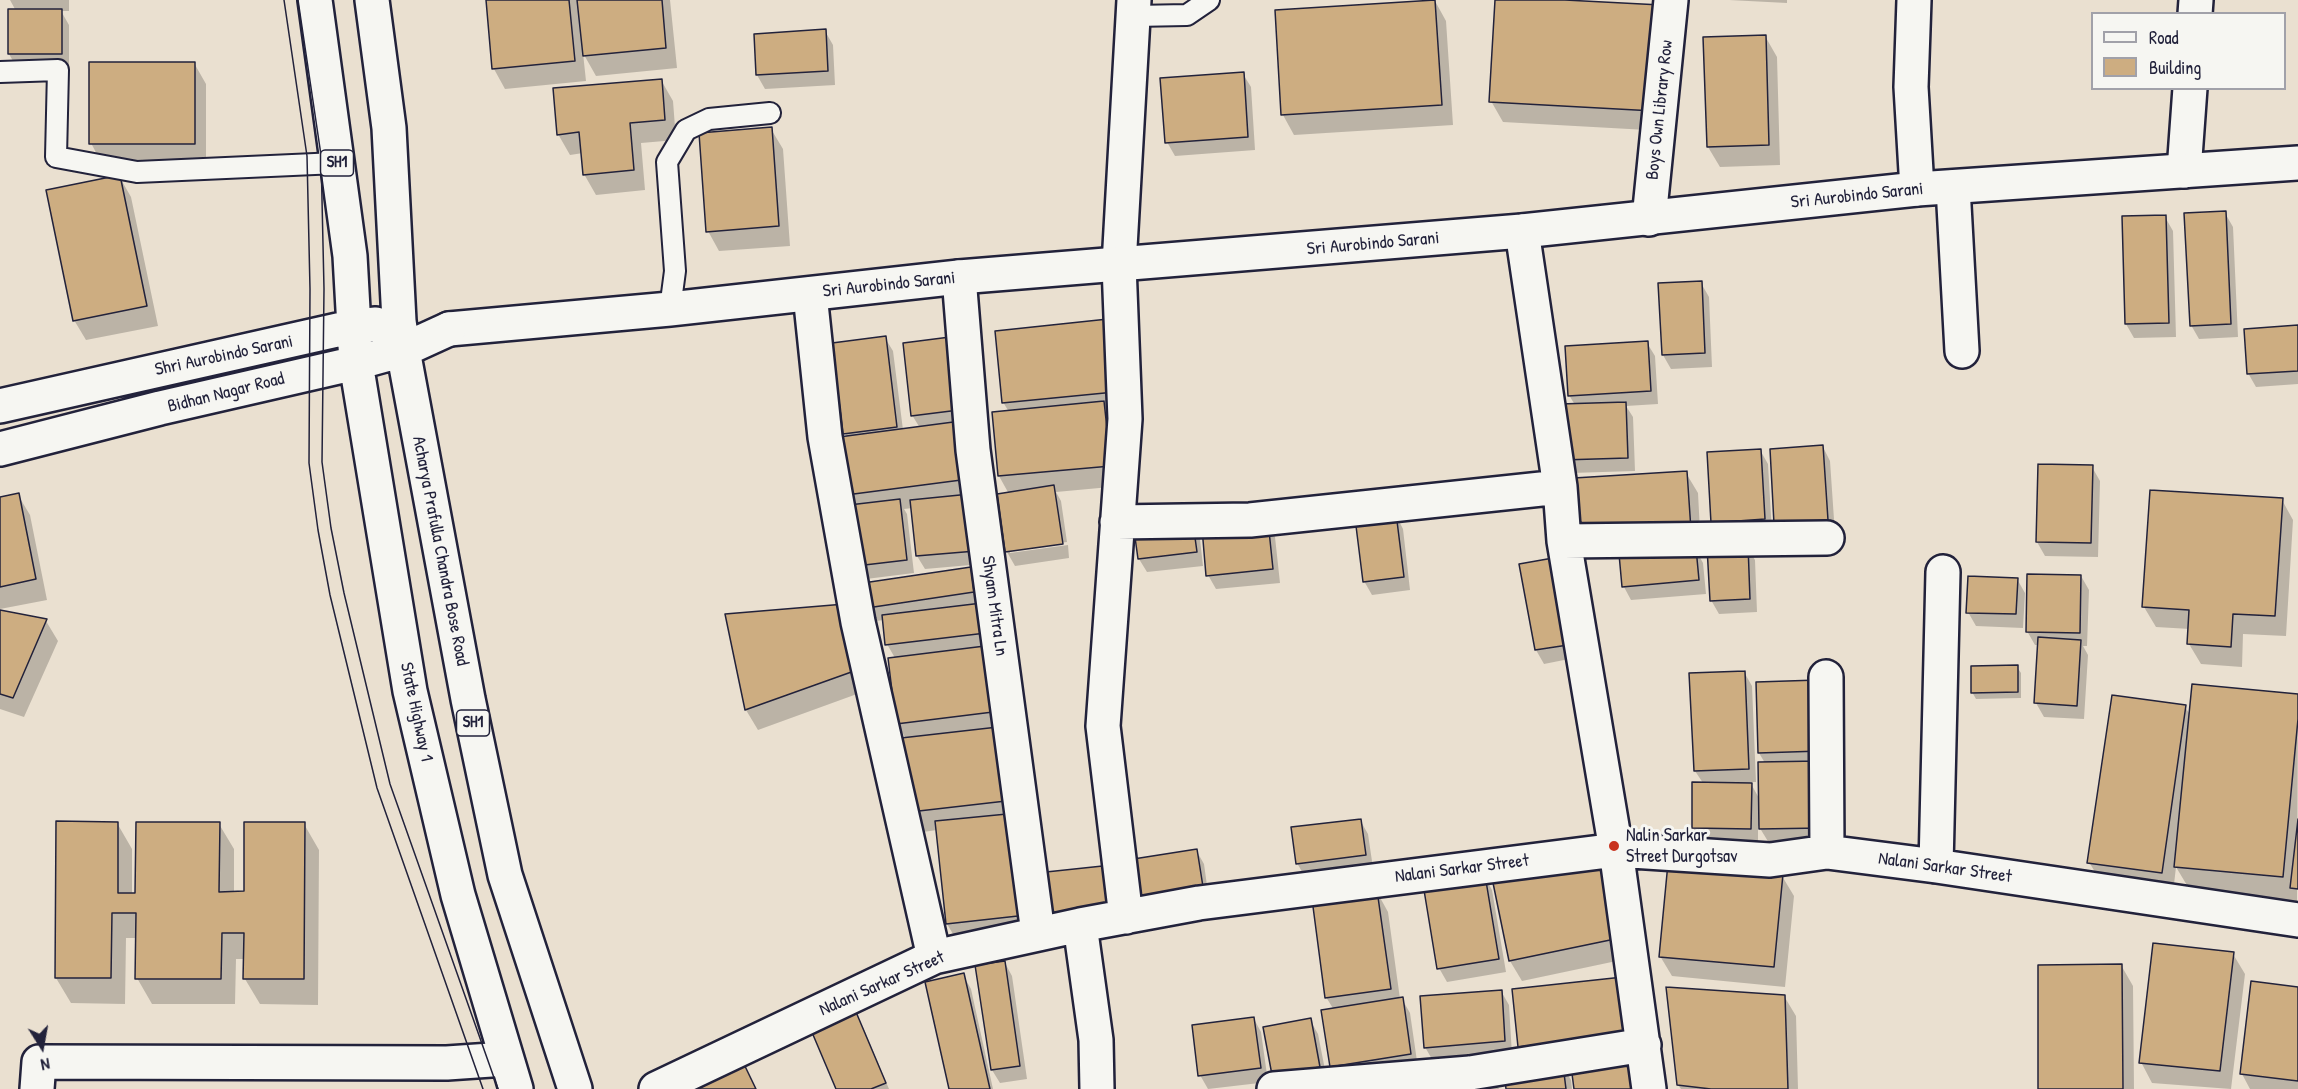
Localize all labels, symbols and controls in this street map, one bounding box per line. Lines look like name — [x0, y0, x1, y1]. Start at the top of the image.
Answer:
legend — [2091, 12, 2286, 90]
text: Road — [2149, 25, 2179, 50]
street label: Boys Own Library Row — [1642, 39, 1678, 181]
text: Building — [2149, 55, 2201, 80]
road number: SH1 — [320, 150, 354, 176]
street label: Sri Aurobindo Sarani — [1790, 178, 1924, 214]
street label: Sri Aurobindo Sarani — [1306, 227, 1440, 261]
street label: Sri Aurobindo Sarani — [822, 267, 956, 303]
street label: Shri Aurobindo Sarani — [153, 331, 295, 381]
street label: Bidhan Nagar Road — [165, 368, 287, 418]
street label: Acharya Prafulla Chandra Bose Road — [407, 434, 473, 668]
street label: Shyam Mitra Ln — [976, 555, 1012, 657]
street label: State Highway 1 — [395, 660, 437, 764]
road number: SH1 — [456, 710, 490, 736]
place label: Nalin Sarkar Street Durgotsav — [1626, 825, 1737, 868]
marker: Nalin Sarkar Street Durgotsav — [1607, 839, 1621, 853]
street label: Nalani Sarkar Street — [1877, 848, 2013, 888]
street label: Nalani Sarkar Street — [1394, 850, 1530, 888]
street label: Nalani Sarkar Street — [816, 947, 948, 1021]
north arrow — [12, 1017, 72, 1077]
text: N — [39, 1053, 52, 1076]

